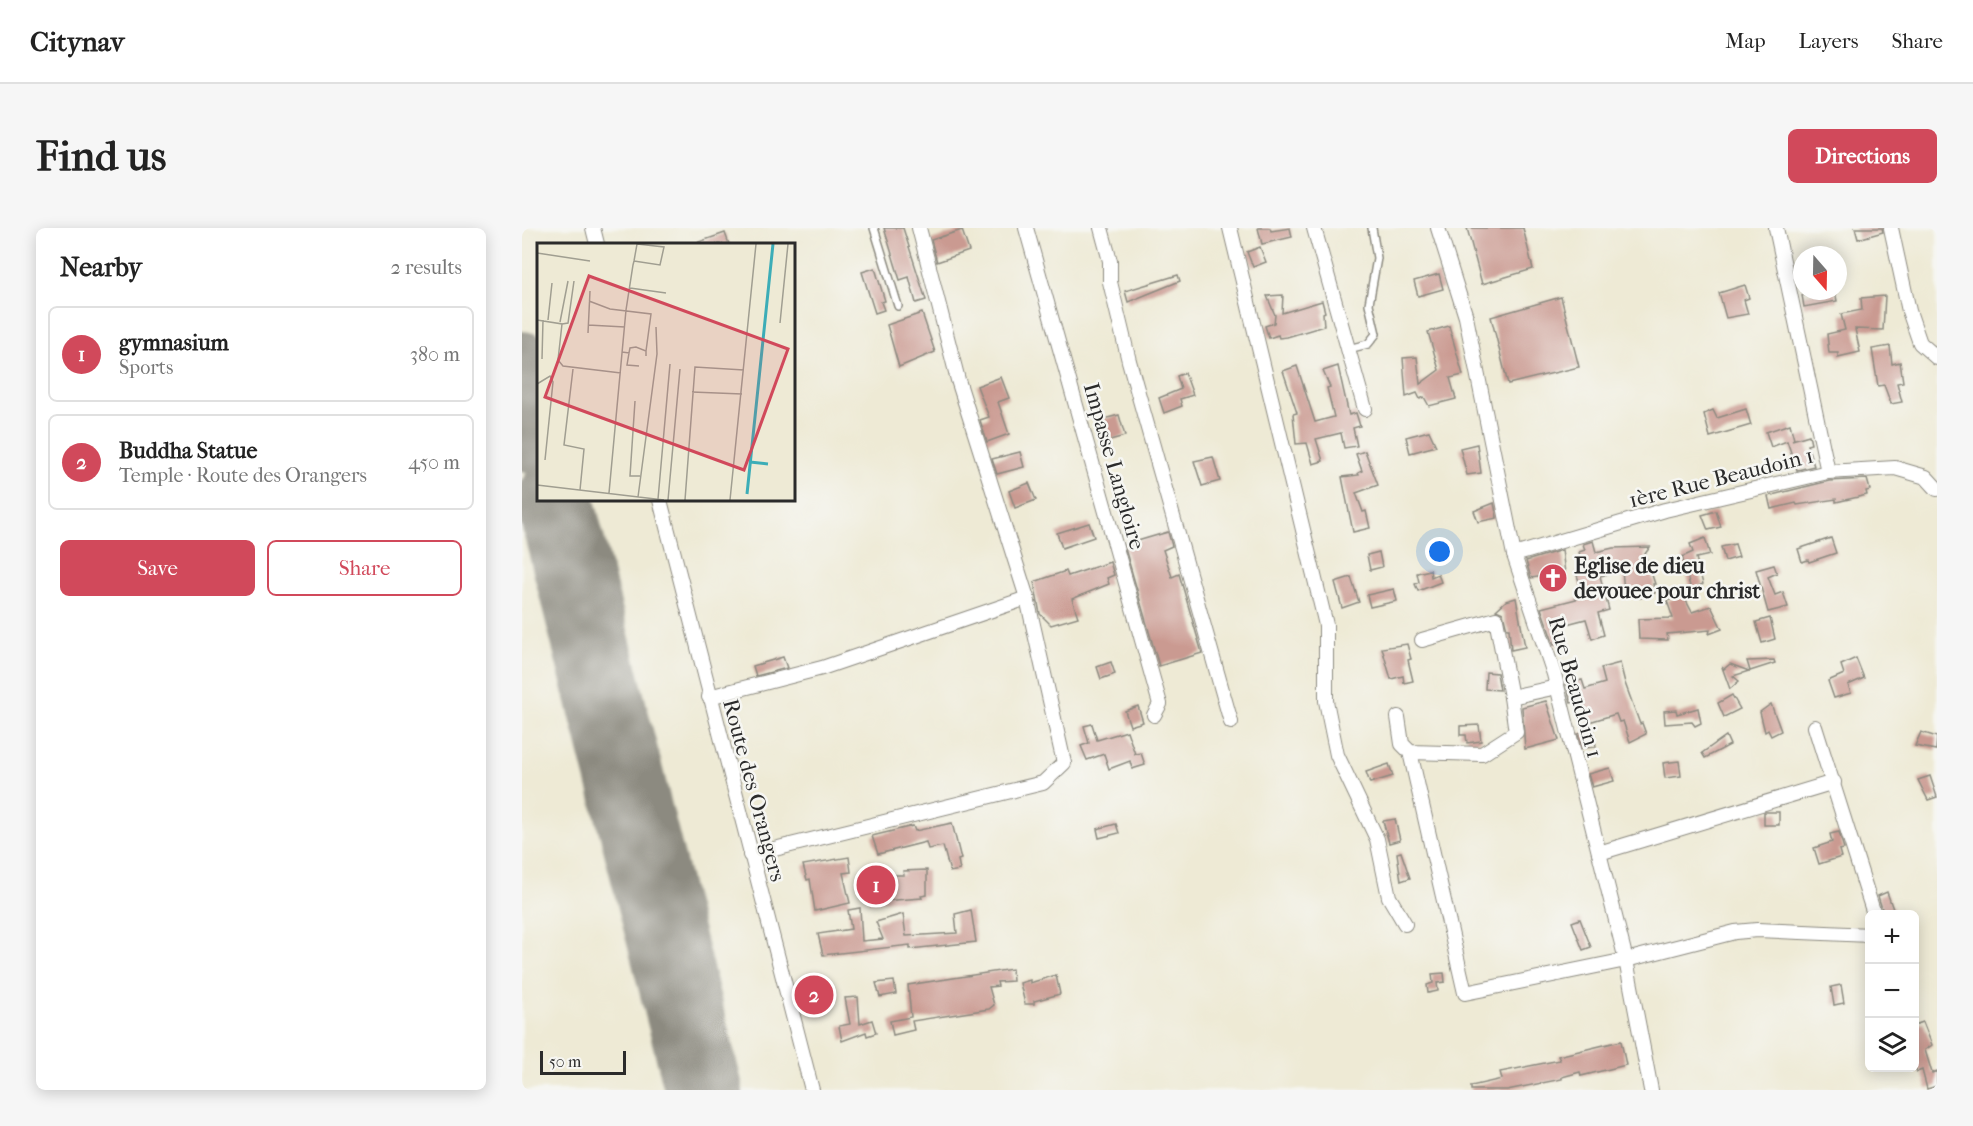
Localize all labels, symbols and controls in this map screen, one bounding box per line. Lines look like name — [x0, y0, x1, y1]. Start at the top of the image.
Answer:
text: Citynav — [30, 25, 124, 58]
text: Map — [1725, 29, 1766, 53]
text: Layers — [1799, 29, 1858, 53]
text: Share — [1891, 29, 1943, 53]
button: Directions — [1788, 129, 1937, 183]
text: Find us — [36, 132, 166, 181]
inset map — [537, 243, 795, 501]
north arrow — [1793, 246, 1847, 300]
text: Nearby — [60, 252, 142, 283]
text: 2 results — [391, 256, 462, 279]
text: gymnasium — [119, 330, 229, 356]
text: 1 — [78, 343, 85, 366]
text: 380 m — [410, 343, 460, 366]
text: Sports — [119, 356, 173, 379]
street label: Impasse Langloire — [1078, 380, 1150, 553]
text: Buddha Statue — [119, 438, 257, 464]
street label: 1ère Rue Beaudoin 1 — [1626, 442, 1816, 514]
text: 2 — [76, 451, 87, 474]
text: 450 m — [408, 451, 460, 474]
text: Temple · Route des Orangers — [119, 464, 367, 487]
your location — [1425, 537, 1454, 566]
button: Save — [60, 540, 255, 596]
button: Share — [267, 540, 462, 596]
place label: Eglise de dieu devouee pour christ — [1574, 553, 1761, 604]
church icon: Eglise de dieu devouee pour christ — [1537, 562, 1569, 594]
street label: Rue Beaudoin 1 — [1542, 614, 1608, 761]
street label: Route des Orangers — [717, 696, 791, 884]
pin: 1 — [856, 862, 896, 908]
map controls — [1865, 910, 1919, 1072]
button: + — [1865, 910, 1919, 964]
button: − — [1865, 964, 1919, 1018]
pin: 2 — [794, 972, 834, 1017]
button: layers — [1865, 1018, 1919, 1072]
scale bar — [540, 1048, 626, 1076]
text: 50 m — [549, 1052, 581, 1071]

